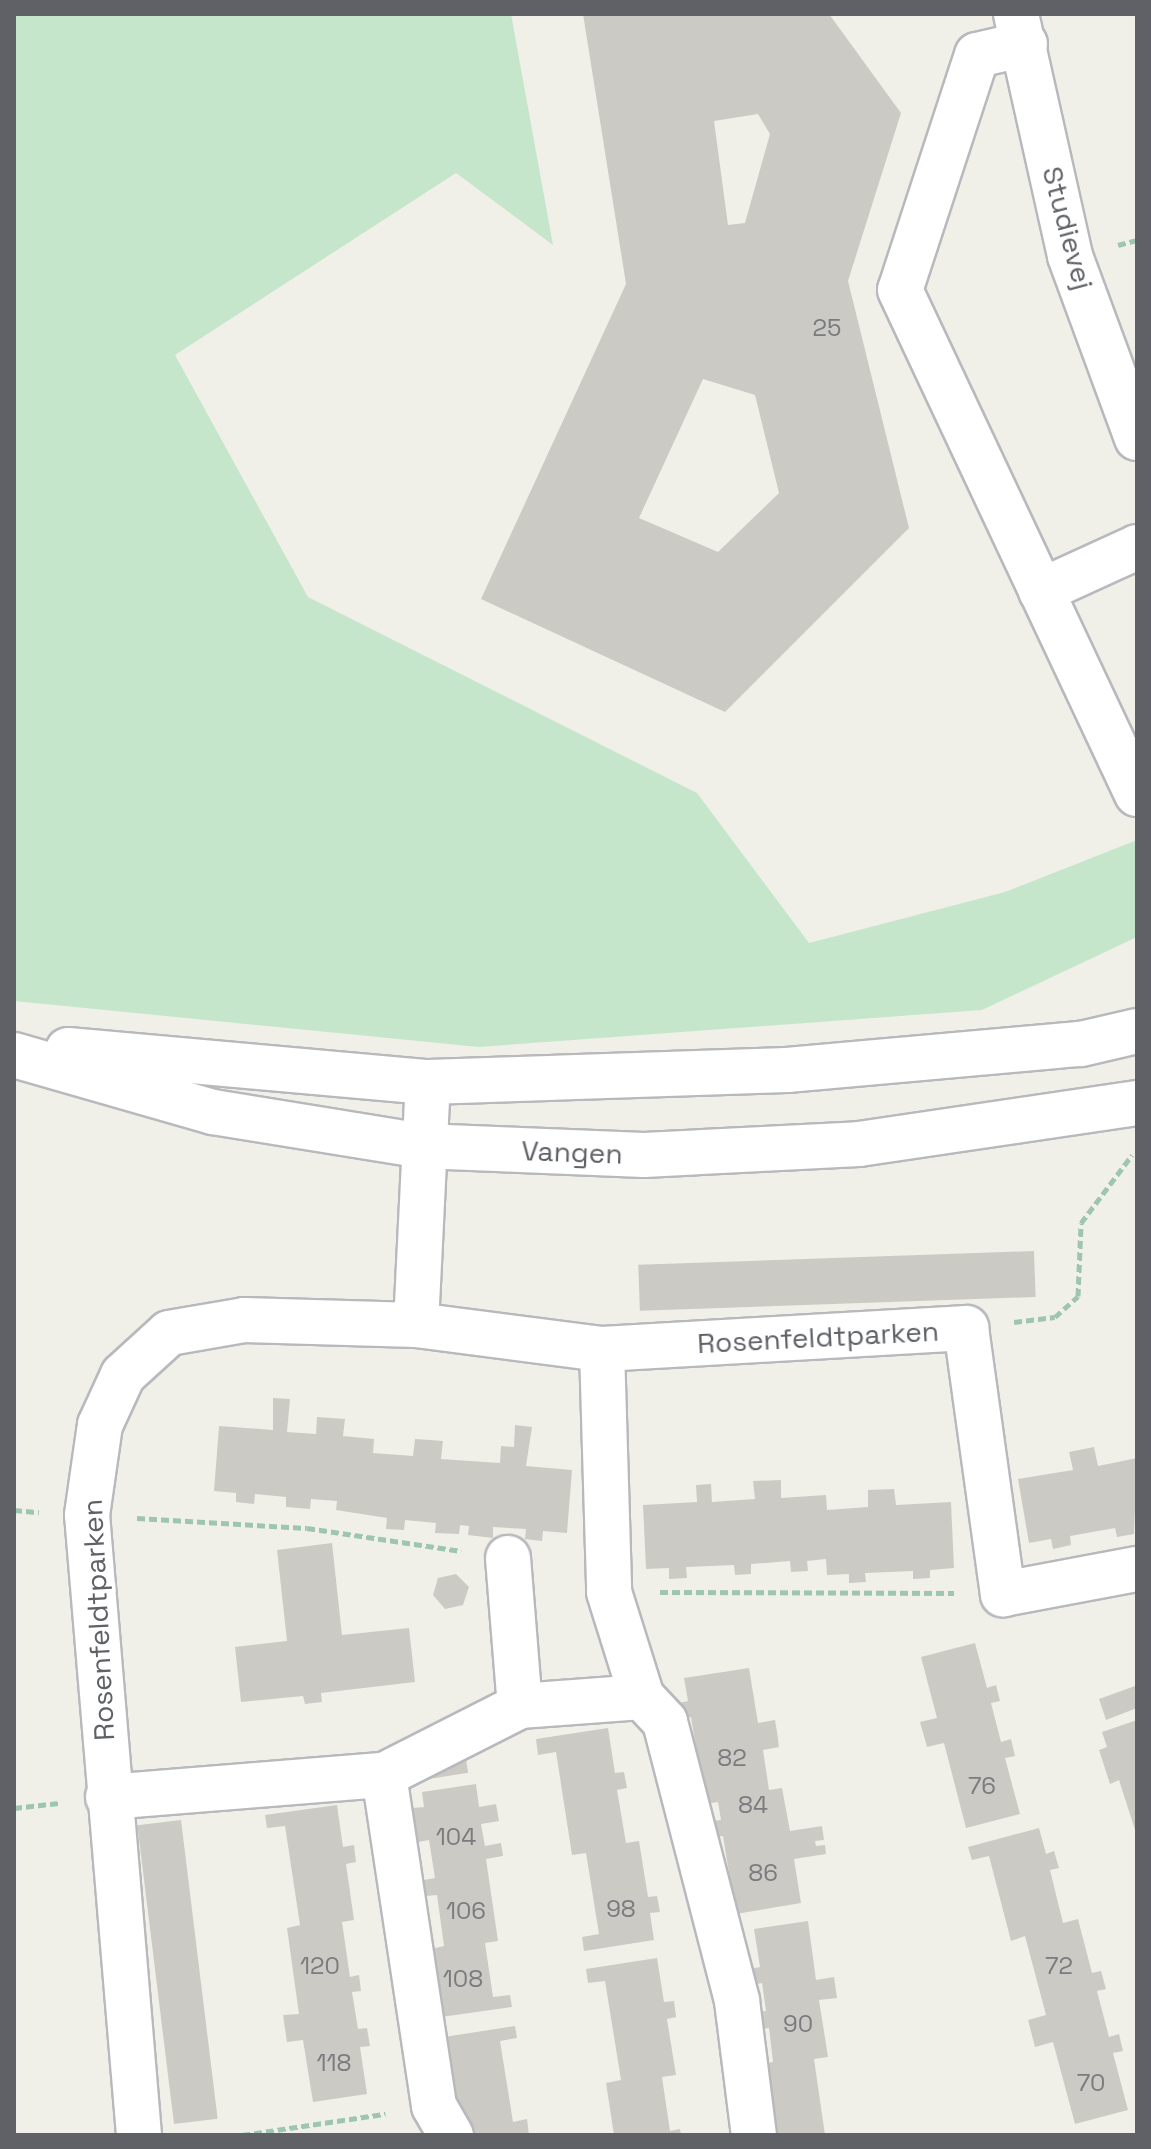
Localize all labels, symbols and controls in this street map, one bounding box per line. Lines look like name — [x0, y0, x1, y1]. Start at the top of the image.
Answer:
street label: Studievej — [1035, 163, 1101, 293]
house number: 25 — [813, 314, 841, 342]
street label: Vangen — [521, 1133, 623, 1171]
street label: Rosenfeldtparken — [696, 1314, 940, 1360]
street label: Rosenfeldtparken — [75, 1498, 121, 1742]
house number: 82 — [717, 1744, 747, 1772]
house number: 76 — [968, 1772, 996, 1800]
house number: 84 — [738, 1791, 768, 1819]
house number: 104 — [436, 1823, 476, 1851]
house number: 86 — [748, 1859, 778, 1887]
house number: 98 — [606, 1895, 636, 1923]
house number: 106 — [446, 1897, 486, 1925]
house number: 120 — [300, 1952, 340, 1980]
house number: 72 — [1045, 1952, 1073, 1980]
house number: 108 — [443, 1965, 483, 1993]
house number: 90 — [783, 2010, 813, 2038]
house number: 118 — [316, 2049, 352, 2077]
house number: 70 — [1077, 2069, 1105, 2097]

